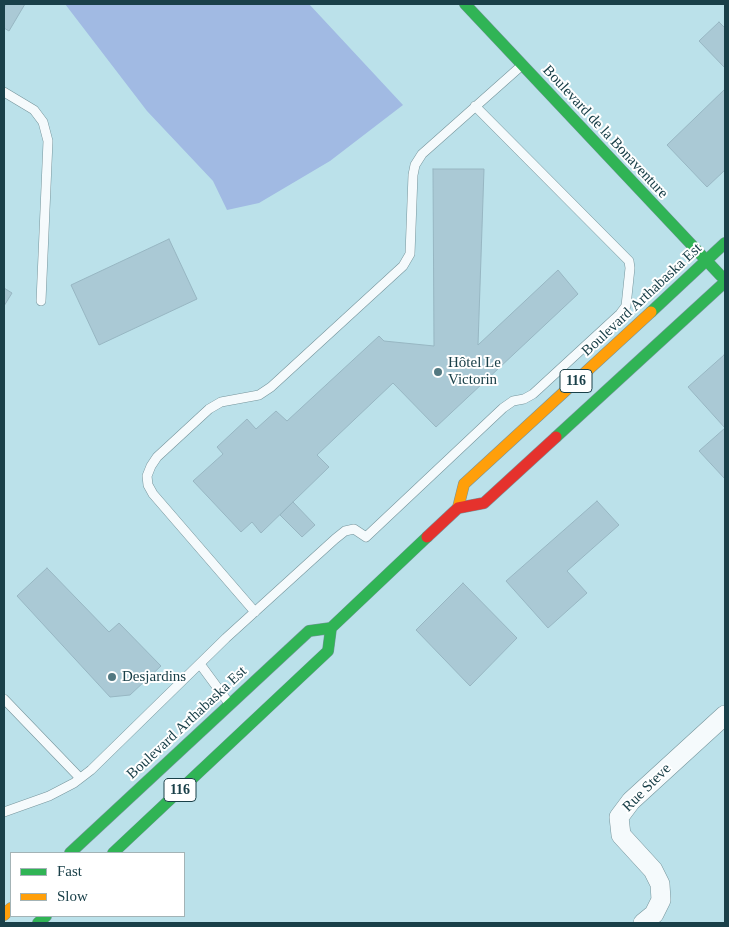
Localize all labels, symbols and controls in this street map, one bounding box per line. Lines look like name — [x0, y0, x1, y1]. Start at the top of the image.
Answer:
street label: Boulevard de la Bonaventure — [539, 62, 671, 202]
street label: Boulevard Arthabaska Est — [578, 240, 706, 360]
place label: Hôtel Le Victorin — [448, 354, 501, 389]
marker: Hôtel Le Victorin — [432, 366, 444, 378]
road number: 116 — [560, 370, 592, 392]
street label: Boulevard Arthabaska Est — [123, 663, 251, 783]
place label: Desjardins — [122, 668, 186, 686]
marker: Desjardins — [106, 671, 118, 683]
street label: Rue Steve — [619, 760, 675, 816]
road number: 116 — [164, 778, 196, 802]
legend — [10, 852, 185, 917]
text: Fast — [57, 863, 82, 879]
text: Slow — [57, 888, 88, 904]

